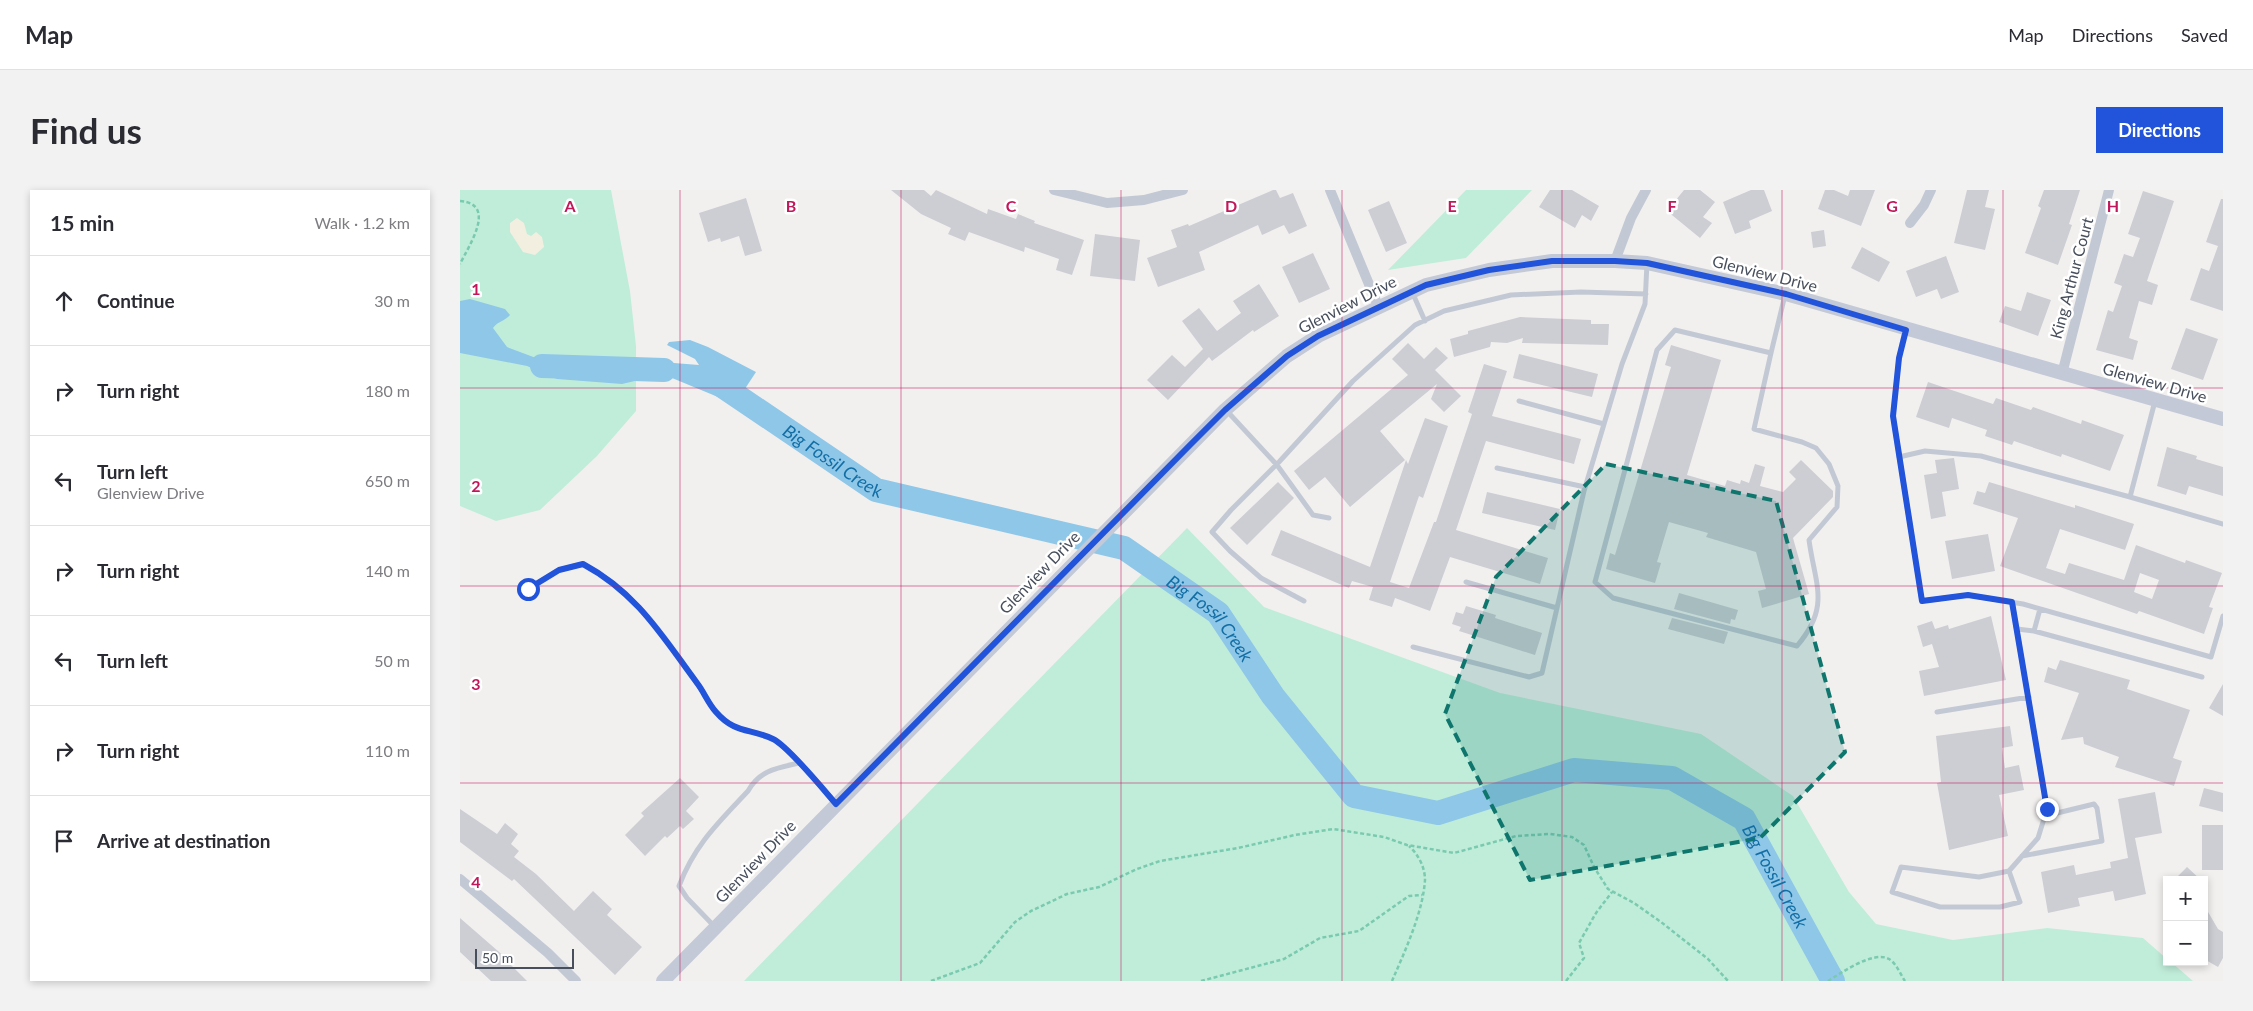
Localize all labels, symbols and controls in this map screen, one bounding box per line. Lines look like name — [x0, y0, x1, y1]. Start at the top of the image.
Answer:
text: Map — [25, 20, 73, 49]
text: Map — [2008, 24, 2044, 46]
text: Directions — [2072, 24, 2153, 46]
text: Saved — [2181, 24, 2228, 46]
button: Directions — [2096, 107, 2223, 153]
text: Find us — [30, 109, 142, 151]
text: A — [563, 196, 576, 215]
text: B — [786, 196, 796, 215]
text: C — [1006, 196, 1017, 215]
text: D — [1225, 196, 1237, 215]
text: E — [1447, 196, 1457, 215]
text: F — [1667, 196, 1677, 215]
text: G — [1886, 196, 1898, 215]
text: H — [2107, 196, 2119, 215]
text: 15 min — [50, 210, 114, 235]
text: Walk · 1.2 km — [314, 213, 410, 232]
street label: King Arthur Court — [2046, 215, 2096, 341]
street label: Glenview Drive — [1711, 251, 1819, 295]
street label: Glenview Drive — [1295, 271, 1399, 337]
text: 1 — [471, 279, 481, 298]
icon: ahead — [50, 287, 78, 315]
text: Continue — [97, 289, 175, 312]
text: 30 m — [374, 291, 410, 310]
street label: Glenview Drive — [2101, 358, 2209, 406]
icon: right — [50, 377, 78, 405]
text: Turn right — [97, 379, 179, 402]
text: 180 m — [365, 381, 410, 400]
water label: Big Fossil Creek — [779, 419, 884, 502]
text: Turn left — [97, 460, 168, 483]
icon: left — [50, 467, 78, 495]
text: 650 m — [365, 471, 410, 490]
text: 2 — [471, 476, 481, 495]
text: Glenview Drive — [97, 483, 205, 502]
street label: Glenview Drive — [995, 527, 1083, 617]
icon: right — [50, 557, 78, 585]
text: Turn right — [97, 559, 179, 582]
text: 140 m — [365, 561, 410, 580]
water label: Big Fossil Creek — [1163, 570, 1258, 666]
route start — [517, 578, 540, 601]
icon: left — [50, 647, 78, 675]
text: Turn left — [97, 649, 168, 672]
text: 50 m — [374, 651, 410, 670]
text: 3 — [471, 674, 481, 693]
icon: right — [50, 737, 78, 765]
text: Turn right — [97, 739, 179, 762]
text: 110 m — [365, 741, 410, 760]
route end — [2036, 798, 2059, 821]
street label: Glenview Drive — [711, 816, 799, 906]
water label: Big Fossil Creek — [1738, 820, 1813, 932]
icon: arrive — [50, 827, 78, 855]
text: Arrive at destination — [97, 829, 270, 852]
text: 4 — [471, 872, 481, 891]
map controls — [2163, 876, 2208, 966]
button: + — [2163, 876, 2208, 921]
button: − — [2163, 921, 2208, 966]
scale bar — [475, 946, 574, 969]
text: 50 m — [482, 949, 513, 966]

